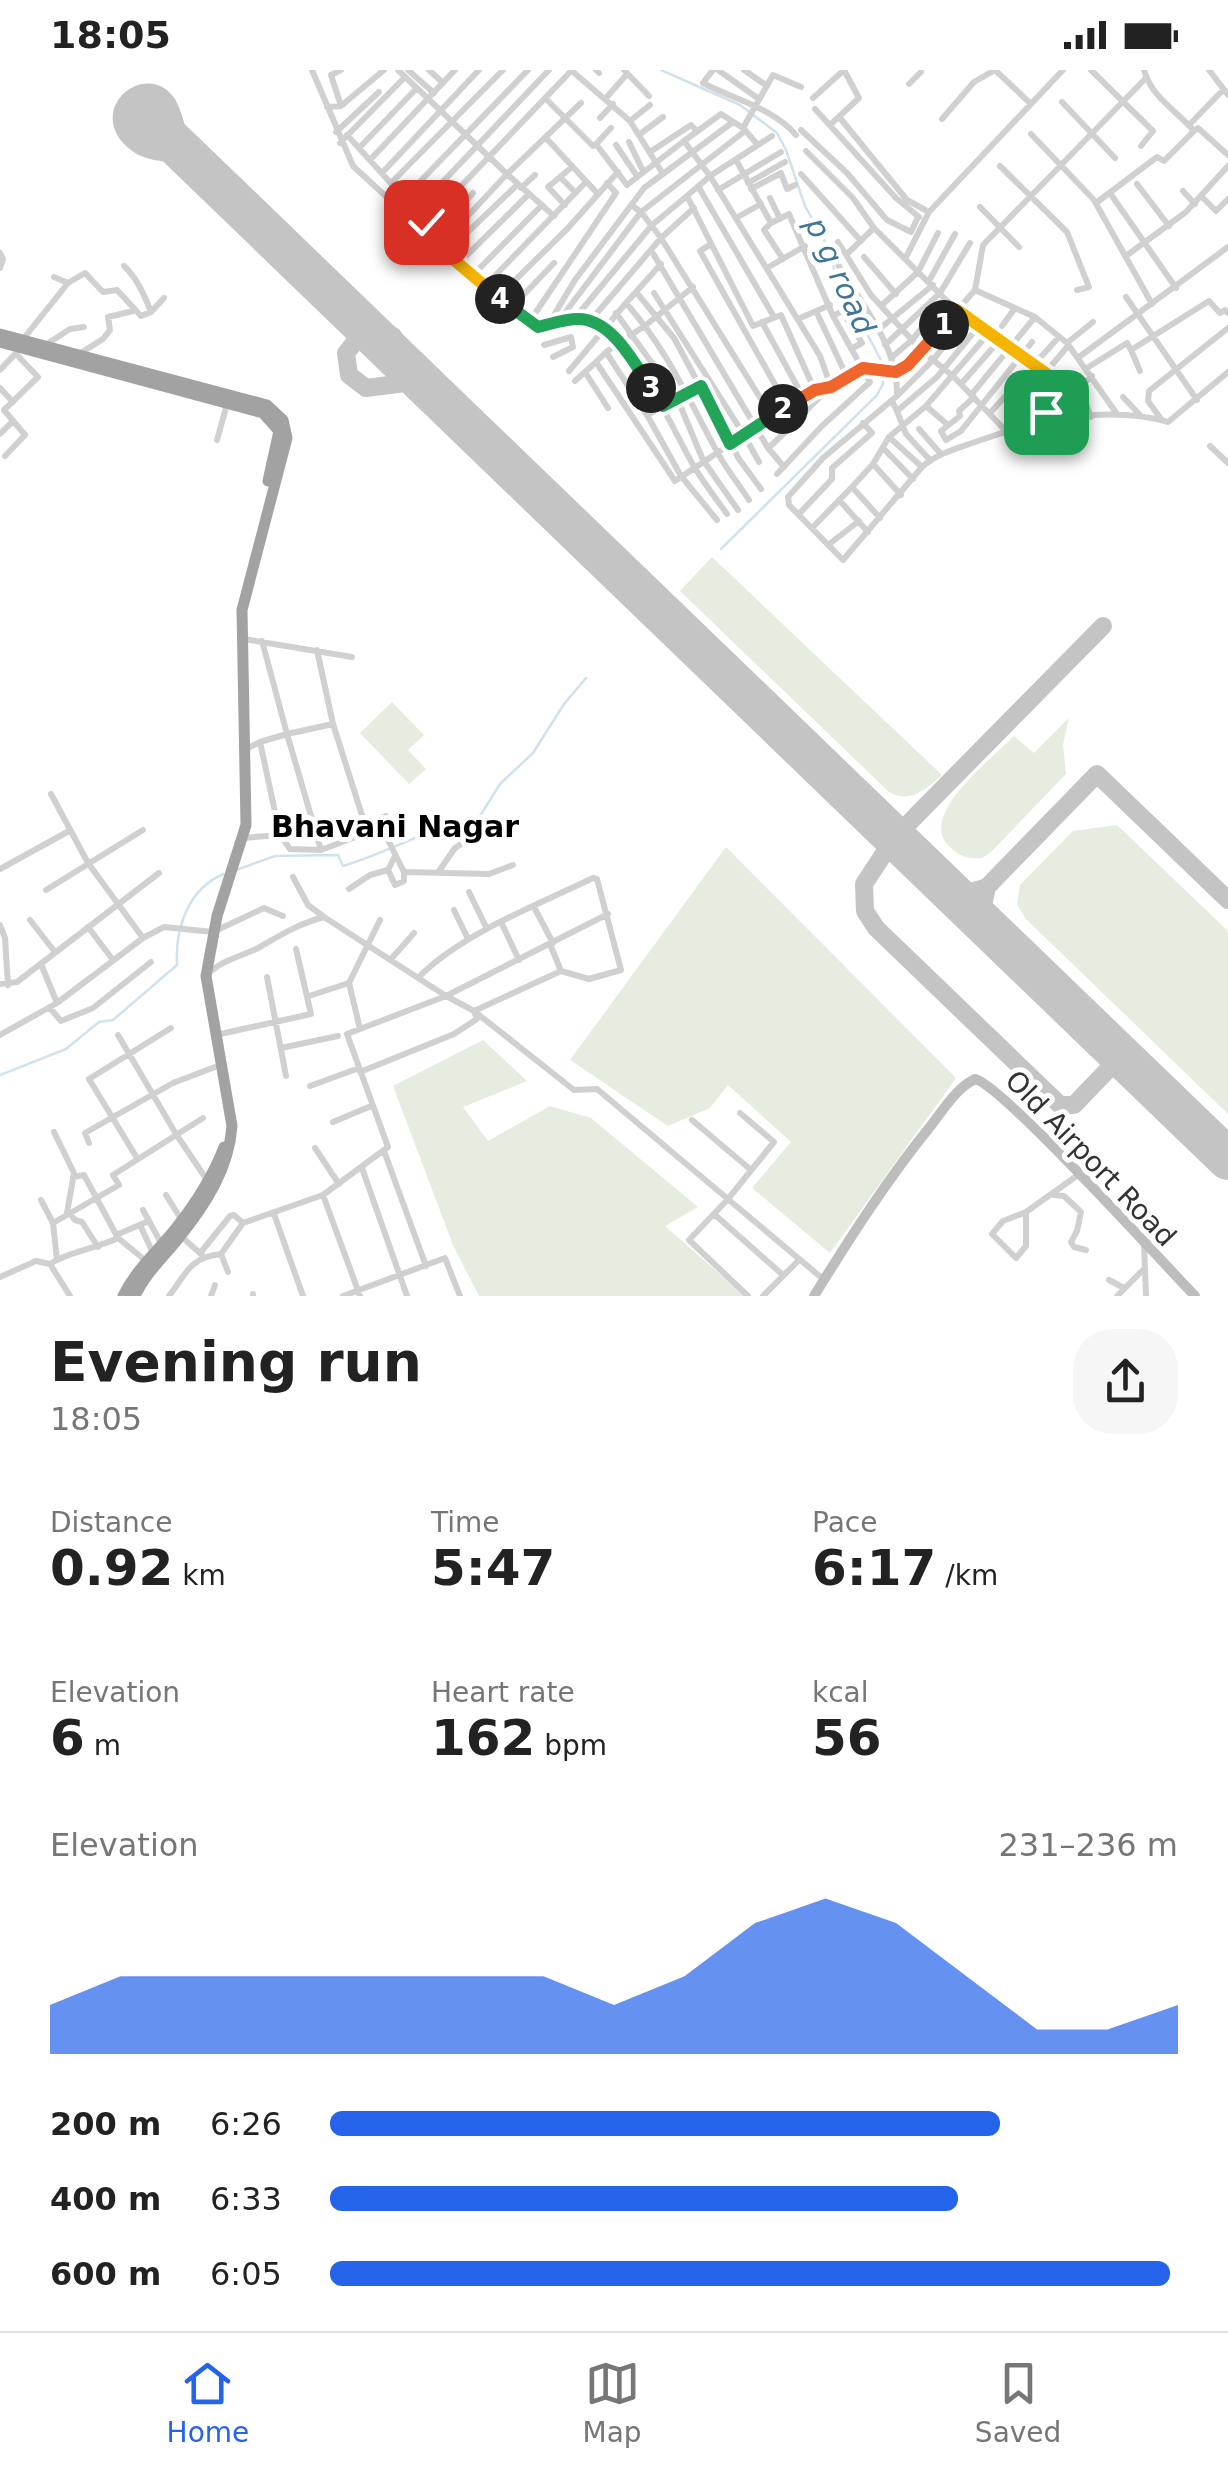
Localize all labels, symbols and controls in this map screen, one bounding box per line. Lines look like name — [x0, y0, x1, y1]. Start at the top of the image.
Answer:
text: 18:05 — [50, 13, 171, 57]
pin — [384, 180, 469, 265]
icon: check — [399, 195, 454, 250]
water label: p g road — [798, 211, 883, 341]
pin: 4 — [475, 274, 525, 324]
text: 4 — [490, 282, 510, 315]
pin: 1 — [919, 300, 969, 350]
text: 1 — [934, 308, 954, 341]
pin: 3 — [626, 363, 676, 413]
pin — [1004, 370, 1089, 455]
text: 3 — [641, 371, 661, 404]
pin: 2 — [758, 384, 808, 434]
icon: arrive — [1019, 385, 1074, 440]
text: 2 — [773, 392, 793, 425]
district label: Bhavani Nagar — [271, 809, 519, 844]
street label: Old Airport Road — [998, 1064, 1183, 1253]
button: share — [1073, 1329, 1178, 1434]
text: Evening run — [50, 1330, 422, 1394]
text: 18:05 — [50, 1400, 142, 1438]
text: Distance — [50, 1506, 172, 1539]
text: Time — [431, 1506, 500, 1539]
text: Pace — [812, 1506, 877, 1539]
text: 0.92 — [50, 1539, 173, 1597]
text: 5:47 — [431, 1539, 555, 1597]
text: 6:17 — [812, 1539, 936, 1597]
text: km — [173, 1559, 226, 1592]
text: /km — [936, 1559, 998, 1592]
text: Elevation — [50, 1676, 180, 1709]
text: Heart rate — [431, 1676, 575, 1709]
text: kcal — [812, 1676, 869, 1709]
text: 6 — [50, 1709, 85, 1767]
text: 162 — [431, 1709, 535, 1767]
text: 56 — [812, 1709, 882, 1767]
text: m — [85, 1729, 121, 1762]
text: bpm — [535, 1729, 607, 1762]
text: Elevation — [50, 1826, 199, 1864]
text: 231–236 m — [999, 1826, 1178, 1864]
text: 200 m — [50, 2105, 161, 2143]
text: 6:26 — [210, 2105, 282, 2143]
text: 400 m — [50, 2180, 161, 2218]
text: 6:33 — [210, 2180, 282, 2218]
text: 600 m — [50, 2255, 161, 2293]
text: 6:05 — [210, 2255, 282, 2293]
tab: Home — [167, 2356, 249, 2449]
tab: Map — [583, 2356, 642, 2449]
tab: Saved — [975, 2356, 1061, 2449]

